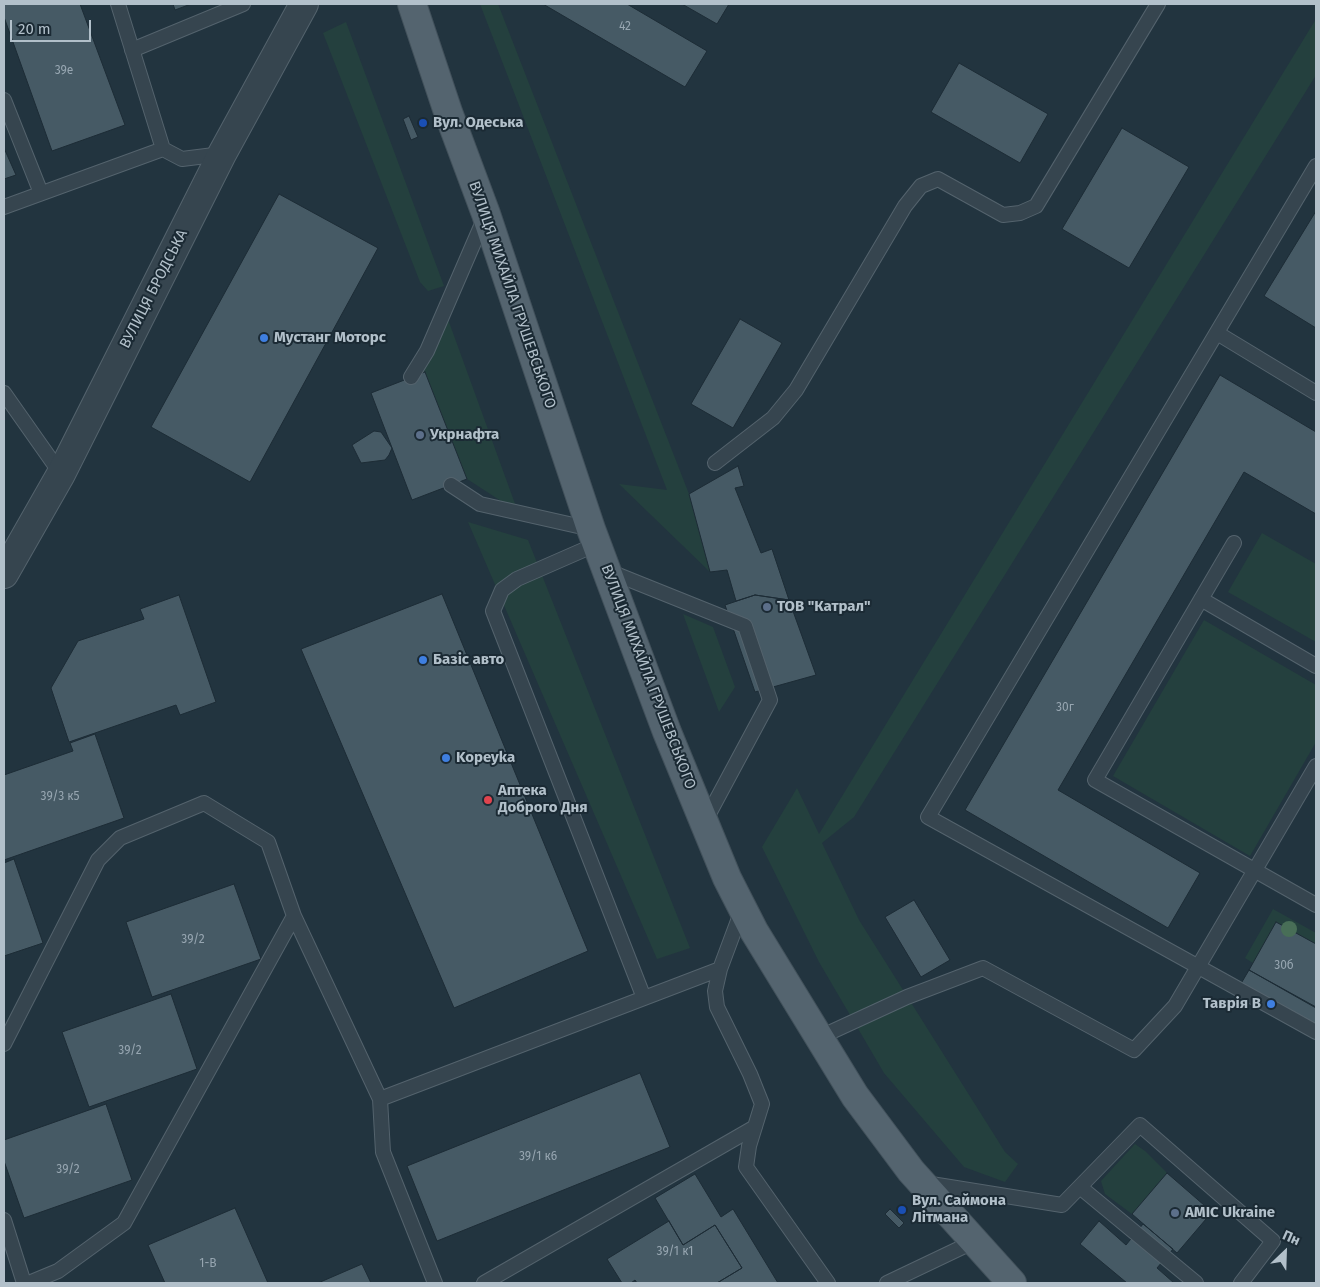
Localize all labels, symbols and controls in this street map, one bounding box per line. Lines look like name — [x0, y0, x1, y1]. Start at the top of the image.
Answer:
scale bar — [12, 10, 94, 42]
text: 20 m — [18, 20, 51, 38]
house number: 42 — [619, 20, 631, 34]
house number: 39е — [55, 64, 73, 78]
place label: Вул. Одеська — [433, 114, 523, 132]
marker: Вул. Одеська — [417, 117, 429, 129]
street label: ВУЛИЦЯ МИХАЙЛА ГРУШЕВСЬКОГО — [465, 179, 559, 411]
street label: ВУЛИЦЯ БРОДСЬКА — [116, 227, 192, 351]
place label: Мустанг Моторс — [274, 329, 386, 347]
marker: Мустанг Моторс — [258, 332, 270, 344]
place label: Укрнафта — [430, 426, 499, 444]
marker: Укрнафта — [414, 429, 426, 441]
street label: ВУЛИЦЯ МИХАЙЛА ГРУШЕВСЬКОГО — [597, 562, 699, 792]
place label: ТОВ "Катрал" — [777, 598, 871, 616]
marker: ТОВ "Катрал" — [761, 601, 773, 613]
place label: Базіс авто — [433, 651, 504, 669]
marker: Базіс авто — [417, 654, 429, 666]
house number: 30г — [1056, 701, 1074, 715]
place label: Kopeyka — [456, 749, 515, 767]
marker: Kopeyka — [440, 752, 452, 764]
place label: Аптека Доброго Дня — [498, 782, 588, 817]
house number: 39/3 к5 — [41, 790, 79, 804]
marker: Аптека Доброго Дня — [482, 794, 494, 806]
house number: 39/2 — [181, 933, 205, 947]
house number: 30б — [1274, 959, 1294, 973]
place label: Таврія В — [1203, 995, 1261, 1013]
marker: Таврія В — [1265, 998, 1277, 1010]
house number: 39/2 — [118, 1044, 142, 1058]
house number: 39/1 к6 — [519, 1150, 557, 1164]
house number: 39/2 — [56, 1163, 80, 1177]
place label: Вул. Саймона Літмана — [912, 1192, 1006, 1227]
marker: Вул. Саймона Літмана — [896, 1204, 908, 1216]
place label: AMIC Ukraine — [1185, 1204, 1275, 1222]
marker: AMIC Ukraine — [1169, 1207, 1181, 1219]
north arrow — [1260, 1227, 1310, 1277]
text: Пн — [1280, 1227, 1303, 1249]
house number: 39/1 к1 — [657, 1245, 693, 1259]
house number: 1-В — [199, 1257, 217, 1271]

